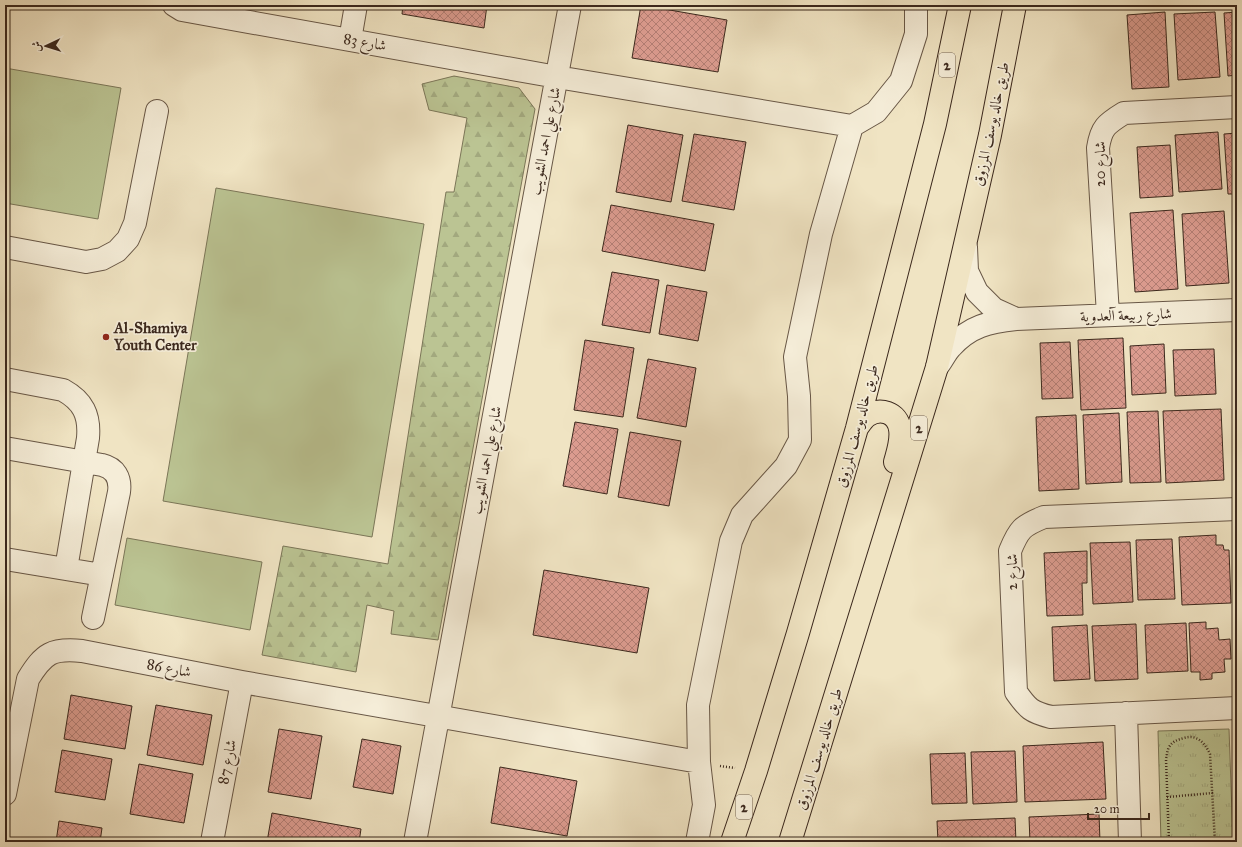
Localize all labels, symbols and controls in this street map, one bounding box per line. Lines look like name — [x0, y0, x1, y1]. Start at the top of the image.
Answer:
north arrow — [26, 26, 66, 66]
street label: شارع 83 — [341, 29, 388, 59]
text: ش — [30, 41, 43, 53]
road number: 2 — [939, 53, 955, 77]
street label: طريق خالد يوسف المرزوق — [969, 60, 1014, 188]
street label: شارع علي احمد الشويب — [526, 85, 569, 197]
street label: شارع 20 — [1091, 141, 1113, 187]
street label: شارع ربيعة آلعدوية — [1080, 304, 1172, 330]
place label: Al-Shamiya Youth Center — [113, 319, 197, 354]
marker: Al-Shamiya Youth Center — [101, 332, 111, 342]
street label: طريق خالد يوسف المرزوق — [832, 362, 883, 490]
street label: شارع علي احمد الشويب — [467, 404, 510, 516]
road number: 2 — [911, 416, 927, 440]
street label: شارع 2 — [1003, 554, 1025, 590]
street label: شارع 86 — [144, 655, 193, 685]
street label: طريق خالد يوسف المرزوق — [792, 686, 847, 813]
street label: شارع 87 — [214, 738, 244, 787]
road number: 2 — [736, 795, 752, 819]
scale bar — [1088, 795, 1149, 821]
text: 20 m — [1094, 802, 1120, 816]

